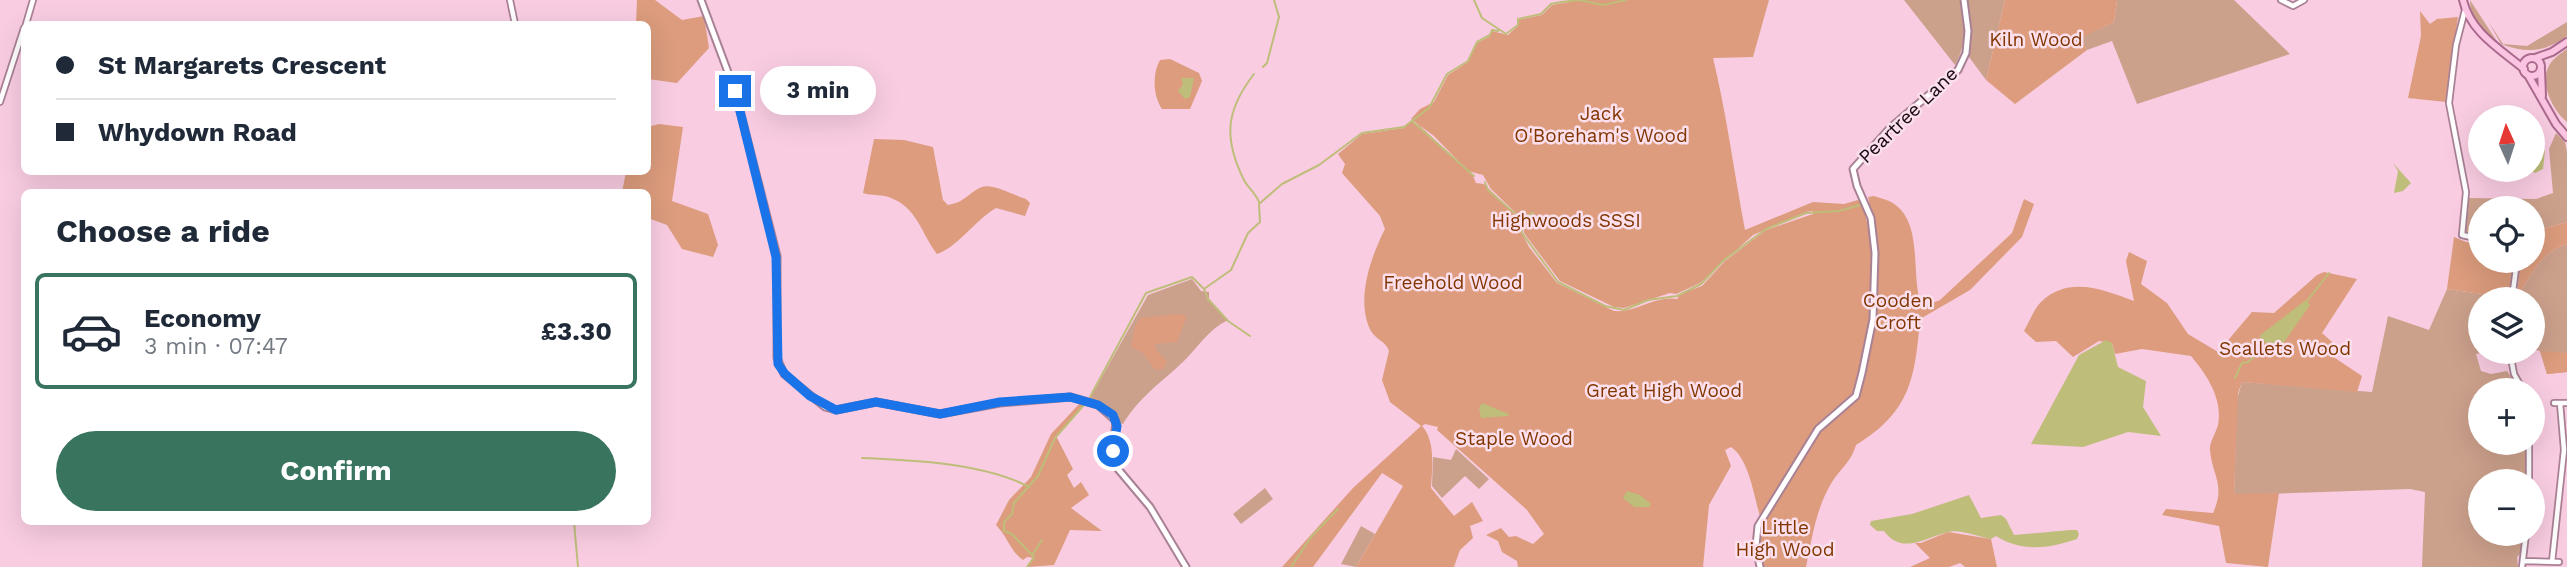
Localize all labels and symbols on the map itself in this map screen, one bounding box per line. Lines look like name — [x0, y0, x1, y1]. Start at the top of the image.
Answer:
park label: Kiln Wood — [1989, 28, 2083, 51]
street label: Peartree Lane — [1854, 62, 1962, 168]
callout: 3 min — [760, 66, 875, 116]
route end — [719, 75, 751, 107]
park label: Jack O'Boreham's Wood — [1514, 102, 1688, 147]
north arrow — [2468, 105, 2544, 182]
park label: Highwoods SSSI — [1491, 209, 1641, 232]
park label: Freehold Wood — [1383, 271, 1523, 294]
park label: Cooden Croft — [1863, 289, 1933, 334]
park label: Scallets Wood — [2219, 337, 2351, 360]
park label: Great High Wood — [1586, 379, 1742, 402]
park label: Staple Wood — [1455, 427, 1573, 450]
route start — [1097, 435, 1129, 467]
park label: Little High Wood — [1735, 516, 1835, 561]

